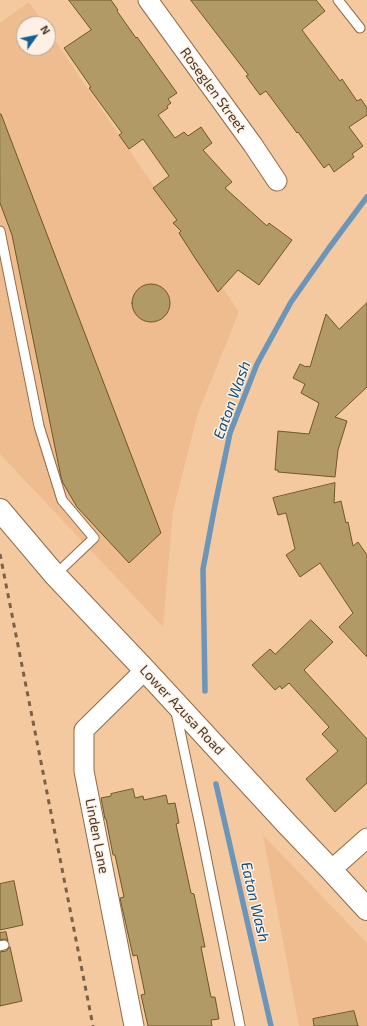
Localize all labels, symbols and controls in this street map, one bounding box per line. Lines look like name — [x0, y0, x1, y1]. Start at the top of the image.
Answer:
north arrow — [16, 16, 56, 56]
text: N — [38, 23, 53, 37]
street label: Roseglen Street — [177, 44, 249, 136]
water label: Eaton Wash — [210, 359, 254, 441]
street label: Lower Azusa Road — [136, 662, 228, 758]
street label: Linden Lane — [81, 797, 113, 875]
water label: Eaton Wash — [237, 860, 273, 944]

